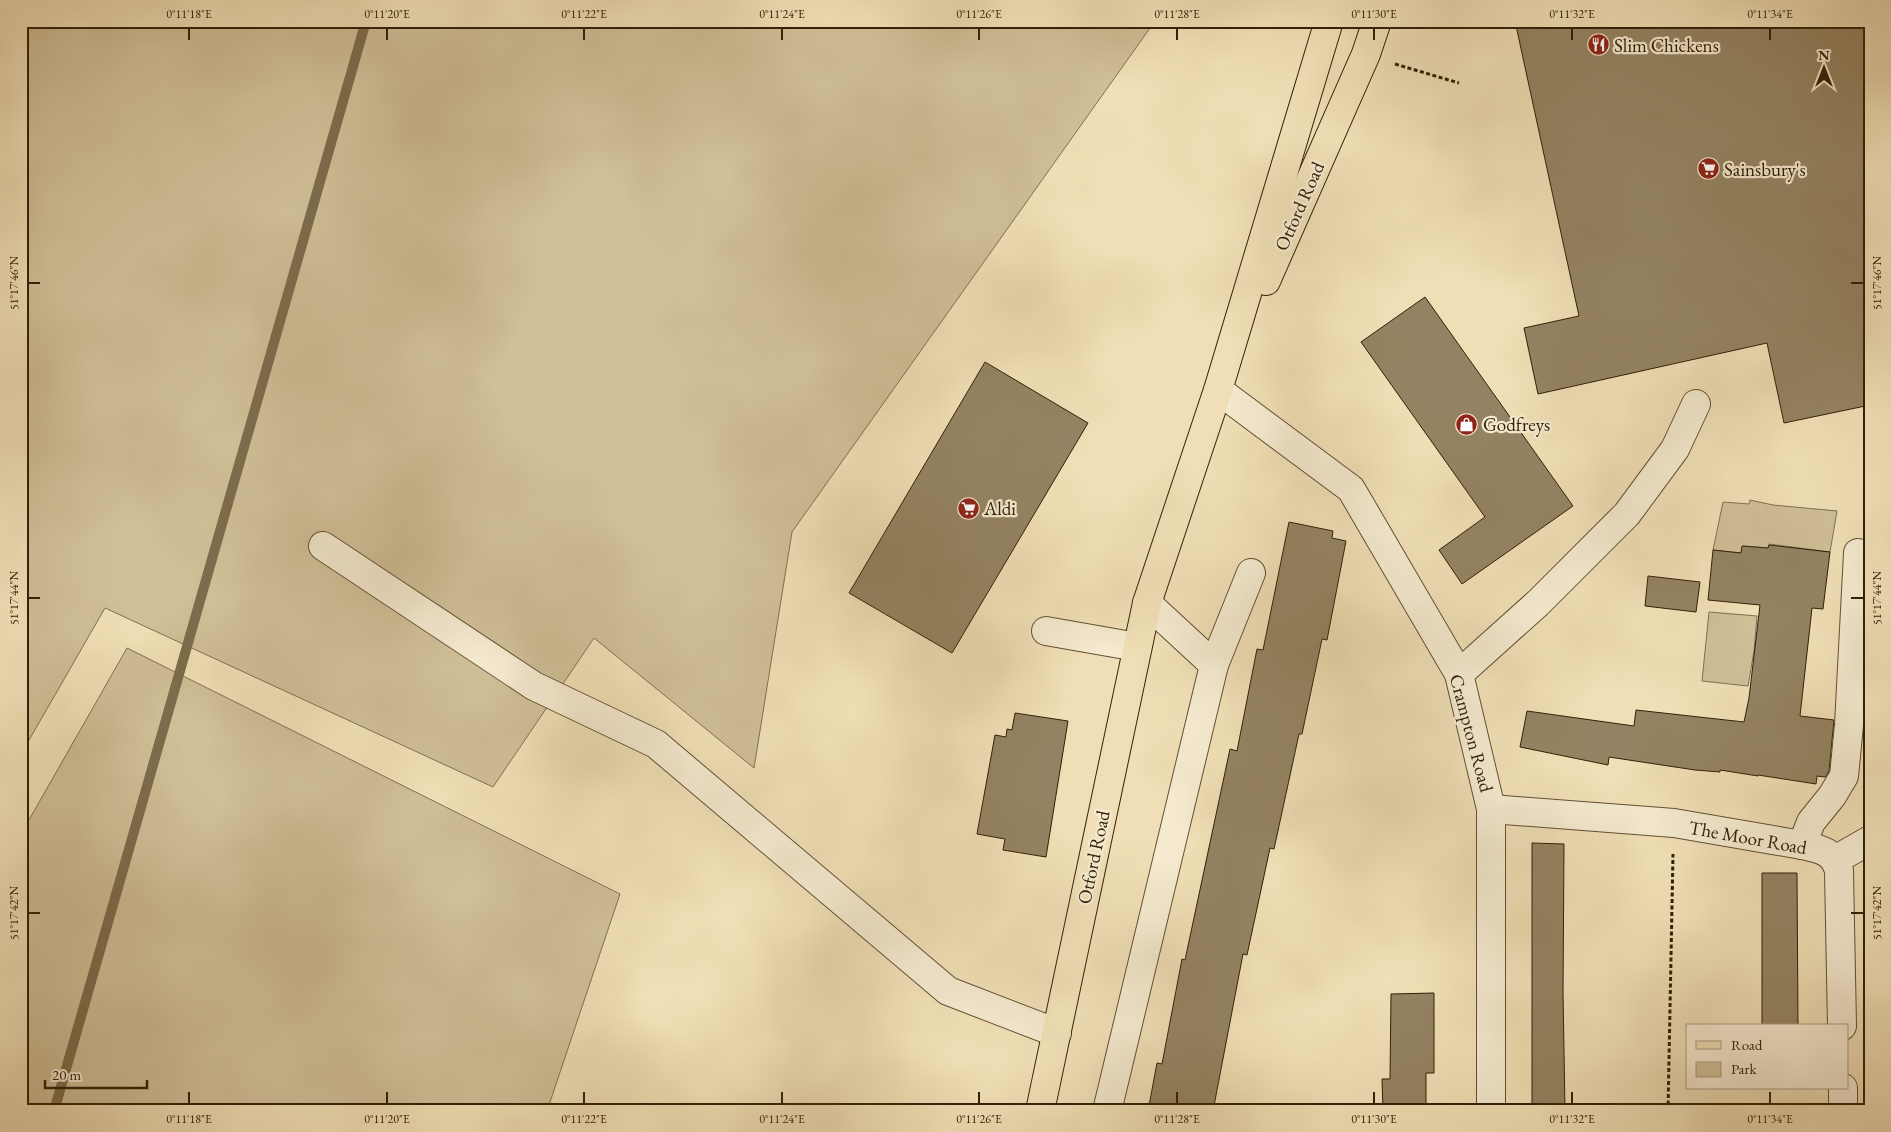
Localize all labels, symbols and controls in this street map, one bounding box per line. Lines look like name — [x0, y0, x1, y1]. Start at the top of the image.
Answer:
text: 0°11'18"E — [166, 6, 212, 22]
text: 0°11'20"E — [364, 6, 410, 22]
text: 0°11'22"E — [561, 6, 607, 22]
text: 0°11'24"E — [759, 6, 805, 22]
text: 0°11'26"E — [956, 6, 1002, 22]
text: 0°11'28"E — [1154, 6, 1200, 22]
text: 0°11'30"E — [1351, 6, 1397, 22]
text: 0°11'32"E — [1549, 6, 1595, 22]
text: 0°11'34"E — [1747, 6, 1793, 22]
restaurant icon: Slim Chickens — [1586, 33, 1610, 57]
place label: Slim Chickens — [1614, 33, 1719, 58]
north arrow — [1798, 42, 1848, 92]
text: N — [1818, 46, 1830, 64]
street label: Otford Road — [1269, 157, 1330, 255]
supermarket icon: Sainsbury's — [1696, 157, 1720, 181]
place label: Sainsbury's — [1724, 157, 1806, 182]
text: 51°17'46"N — [6, 256, 22, 310]
text: 51°17'46"N — [1869, 256, 1885, 310]
shop icon: Godfreys — [1455, 412, 1479, 436]
place label: Godfreys — [1483, 412, 1550, 437]
supermarket icon: Aldi — [956, 496, 980, 520]
place label: Aldi — [983, 496, 1016, 521]
text: 51°17'44"N — [6, 571, 22, 625]
text: 51°17'44"N — [1869, 571, 1885, 625]
street label: Crampton Road — [1444, 671, 1499, 795]
street label: Otford Road — [1071, 808, 1116, 906]
street label: The Moor Road — [1687, 815, 1809, 860]
text: 51°17'42"N — [6, 886, 22, 940]
text: 51°17'42"N — [1869, 886, 1885, 940]
legend — [1686, 1024, 1848, 1090]
text: Road — [1731, 1035, 1763, 1054]
scale bar — [45, 1057, 148, 1089]
text: Park — [1731, 1059, 1758, 1078]
text: 20 m — [52, 1065, 81, 1084]
text: 0°11'18"E — [166, 1111, 212, 1127]
text: 0°11'20"E — [364, 1111, 410, 1127]
text: 0°11'22"E — [561, 1111, 607, 1127]
text: 0°11'24"E — [759, 1111, 805, 1127]
text: 0°11'26"E — [956, 1111, 1002, 1127]
text: 0°11'28"E — [1154, 1111, 1200, 1127]
text: 0°11'30"E — [1351, 1111, 1397, 1127]
text: 0°11'32"E — [1549, 1111, 1595, 1127]
text: 0°11'34"E — [1747, 1111, 1793, 1127]

